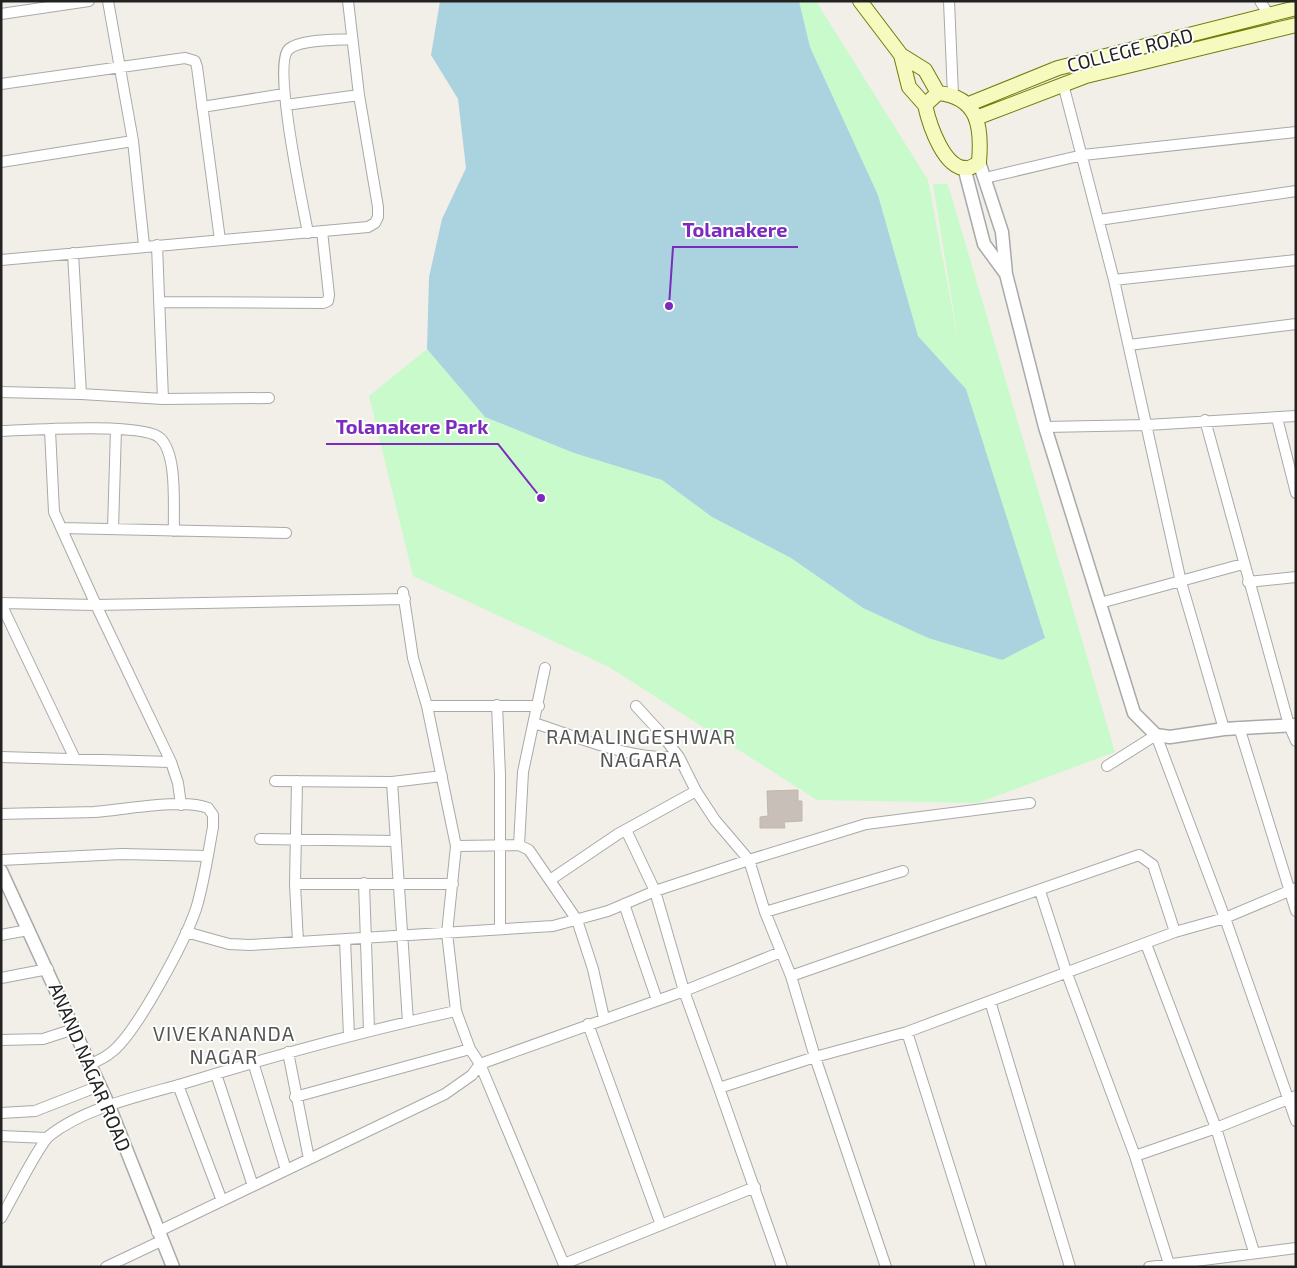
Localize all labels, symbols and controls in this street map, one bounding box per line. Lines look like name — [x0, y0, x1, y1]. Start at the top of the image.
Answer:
street label: COLLEGE ROAD — [1065, 23, 1195, 76]
callout: Tolanakere — [673, 212, 798, 247]
text: Tolanakere — [683, 217, 787, 241]
callout: Tolanakere Park — [326, 409, 498, 444]
text: Tolanakere Park — [336, 414, 489, 438]
district label: RAMALINGESHWAR NAGARA — [546, 724, 736, 771]
street label: ANAND NAGAR ROAD — [45, 979, 136, 1155]
district label: VIVEKANANDA NAGAR — [153, 1021, 295, 1068]

